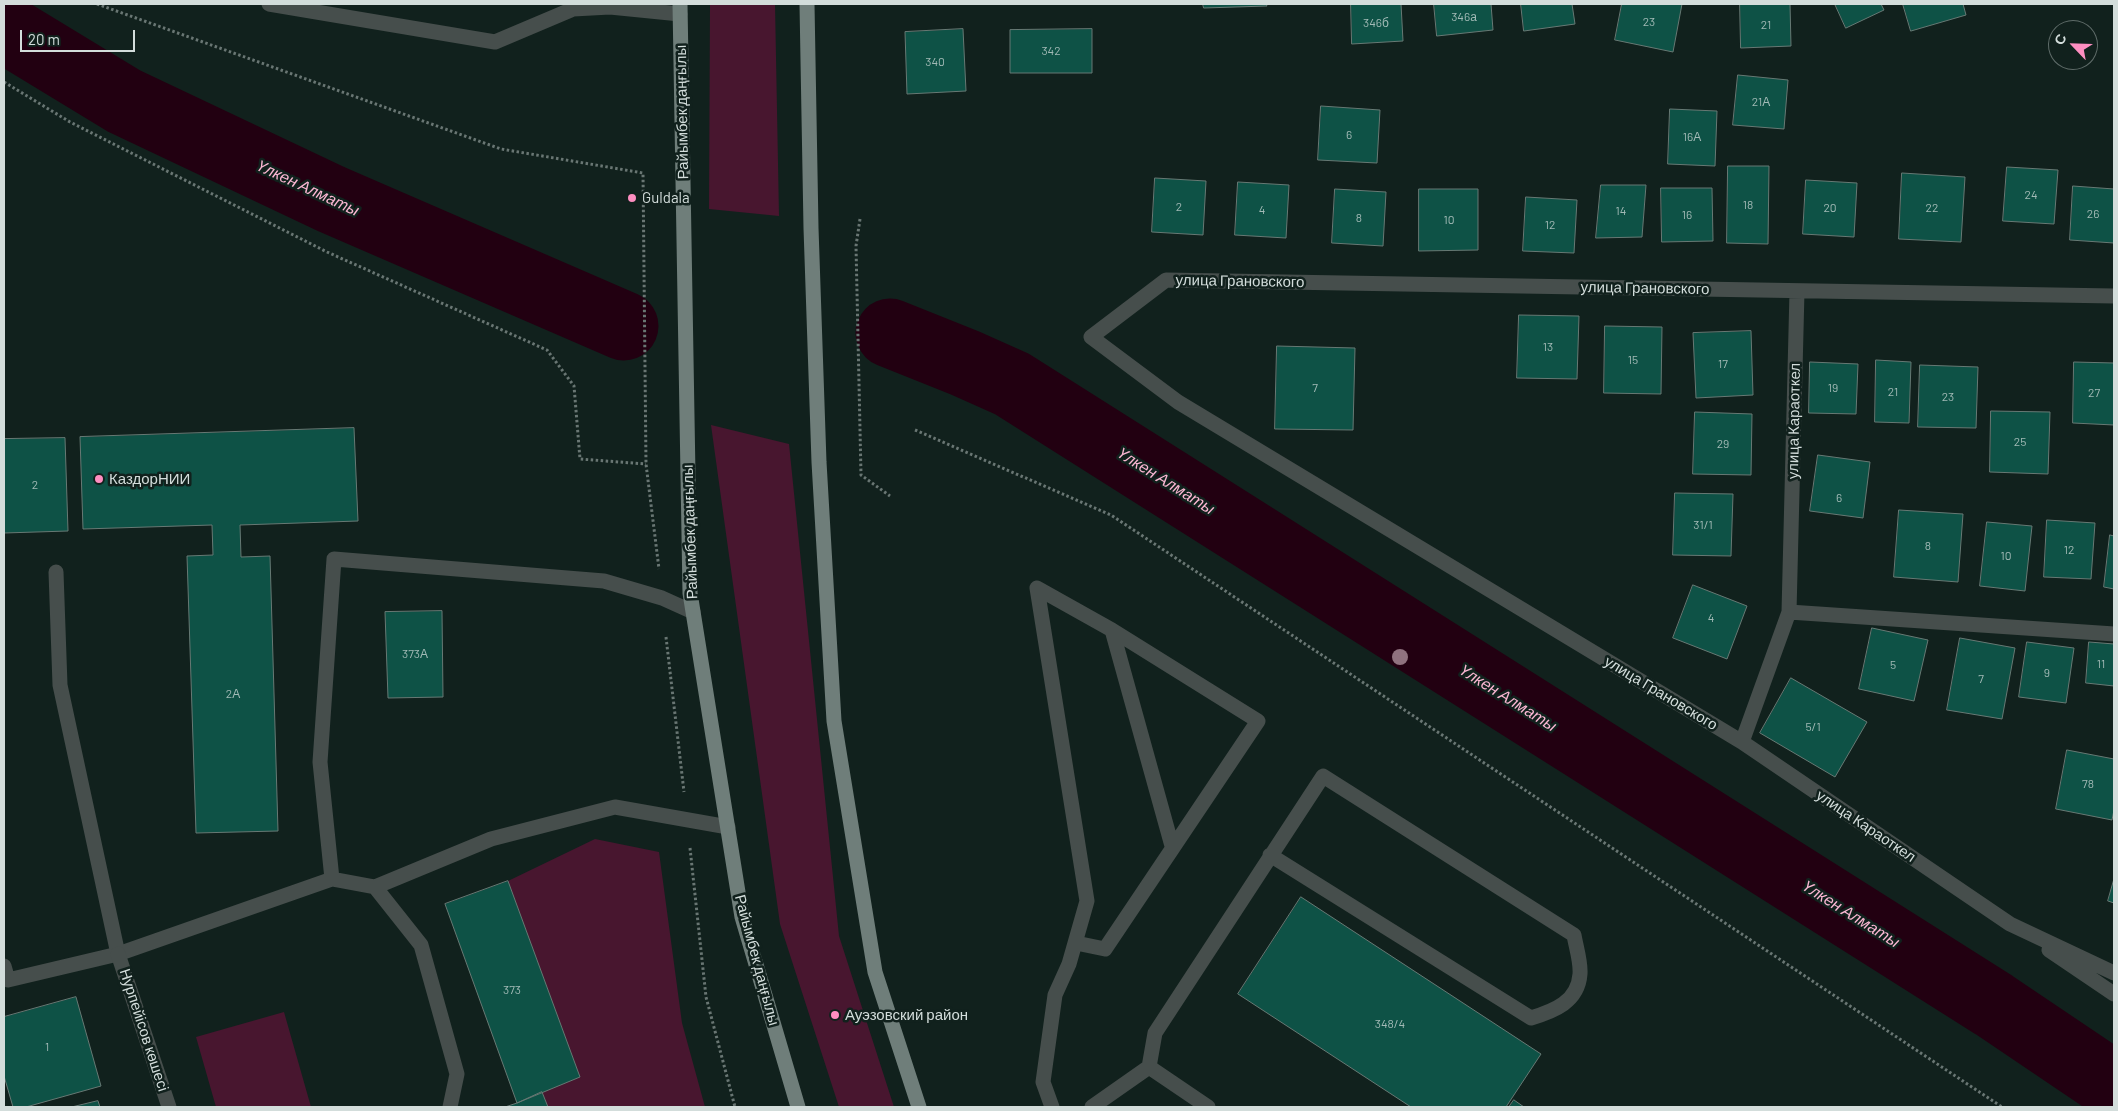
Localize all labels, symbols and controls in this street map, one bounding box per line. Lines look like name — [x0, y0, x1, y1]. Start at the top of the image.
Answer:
house number: 346а — [1451, 10, 1477, 24]
house number: 23 — [1643, 15, 1655, 29]
house number: 346б — [1363, 16, 1389, 30]
house number: 21 — [1761, 18, 1771, 32]
scale bar — [22, 20, 138, 52]
north arrow — [2048, 20, 2098, 70]
text: 20 m — [28, 30, 60, 48]
text: С — [2050, 31, 2070, 47]
house number: 342 — [1041, 44, 1061, 58]
street label: Райымбек даңғылы — [672, 45, 692, 179]
house number: 340 — [925, 55, 945, 69]
house number: 21А — [1752, 95, 1770, 109]
house number: 6 — [1346, 128, 1352, 142]
house number: 16А — [1683, 130, 1701, 144]
water label: Үлкен Алматы — [254, 156, 362, 220]
house number: 24 — [2024, 188, 2038, 202]
place label: Guldala — [642, 189, 690, 207]
marker: Guldala — [626, 192, 638, 204]
house number: 18 — [1743, 198, 1753, 212]
house number: 2 — [1176, 200, 1182, 214]
house number: 20 — [1823, 201, 1837, 215]
house number: 22 — [1926, 201, 1938, 215]
house number: 4 — [1259, 203, 1265, 217]
house number: 14 — [1616, 204, 1626, 218]
house number: 26 — [2087, 207, 2099, 221]
house number: 16 — [1682, 208, 1692, 222]
house number: 8 — [1356, 211, 1362, 225]
house number: 10 — [1444, 213, 1454, 227]
house number: 12 — [1545, 218, 1555, 232]
street label: улица Грановского — [1176, 271, 1304, 291]
street label: улица Грановского — [1581, 278, 1709, 298]
house number: 13 — [1543, 340, 1553, 354]
house number: 15 — [1628, 353, 1638, 367]
house number: 17 — [1718, 357, 1728, 371]
street label: улица Караоткел — [1784, 363, 1804, 479]
house number: 7 — [1312, 381, 1318, 395]
house number: 19 — [1828, 381, 1838, 395]
house number: 21 — [1888, 385, 1898, 399]
house number: 27 — [2088, 386, 2100, 400]
house number: 23 — [1942, 390, 1954, 404]
house number: 25 — [2014, 435, 2026, 449]
house number: 29 — [1717, 437, 1729, 451]
water label: Үлкен Алматы — [1114, 443, 1218, 519]
street label: Райымбек даңғылы — [679, 464, 701, 600]
place label: КаздорНИИ — [109, 470, 190, 488]
marker: КаздорНИИ — [93, 473, 105, 485]
house number: 2 — [32, 478, 38, 492]
house number: 6 — [1836, 491, 1842, 505]
house number: 31/1 — [1693, 518, 1713, 532]
house number: 8 — [1925, 539, 1931, 553]
house number: 12 — [2064, 543, 2074, 557]
house number: 10 — [2001, 549, 2011, 563]
house number: 4 — [1708, 611, 1714, 625]
house number: 373А — [402, 647, 428, 661]
street label: улица Грановского — [1601, 652, 1721, 734]
house number: 11 — [2097, 657, 2105, 671]
house number: 5 — [1890, 658, 1896, 672]
water label: Үлкен Алматы — [1456, 660, 1560, 736]
house number: 9 — [2044, 666, 2050, 680]
house number: 7 — [1978, 672, 1984, 686]
house number: 2А — [226, 687, 240, 701]
house number: 5/1 — [1805, 720, 1821, 734]
house number: 78 — [2082, 777, 2094, 791]
street label: улица Караоткел — [1813, 786, 1919, 866]
water label: Үлкен Алматы — [1799, 876, 1903, 952]
street label: Райымбек даңғылы — [731, 893, 783, 1027]
street label: Нурпейісов көшесі — [116, 966, 172, 1094]
house number: 373 — [503, 983, 521, 997]
place label: Ауэзовский район — [845, 1006, 968, 1024]
marker: Ауэзовский район — [829, 1009, 841, 1021]
house number: 348/4 — [1375, 1017, 1405, 1031]
house number: 1 — [45, 1040, 49, 1054]

